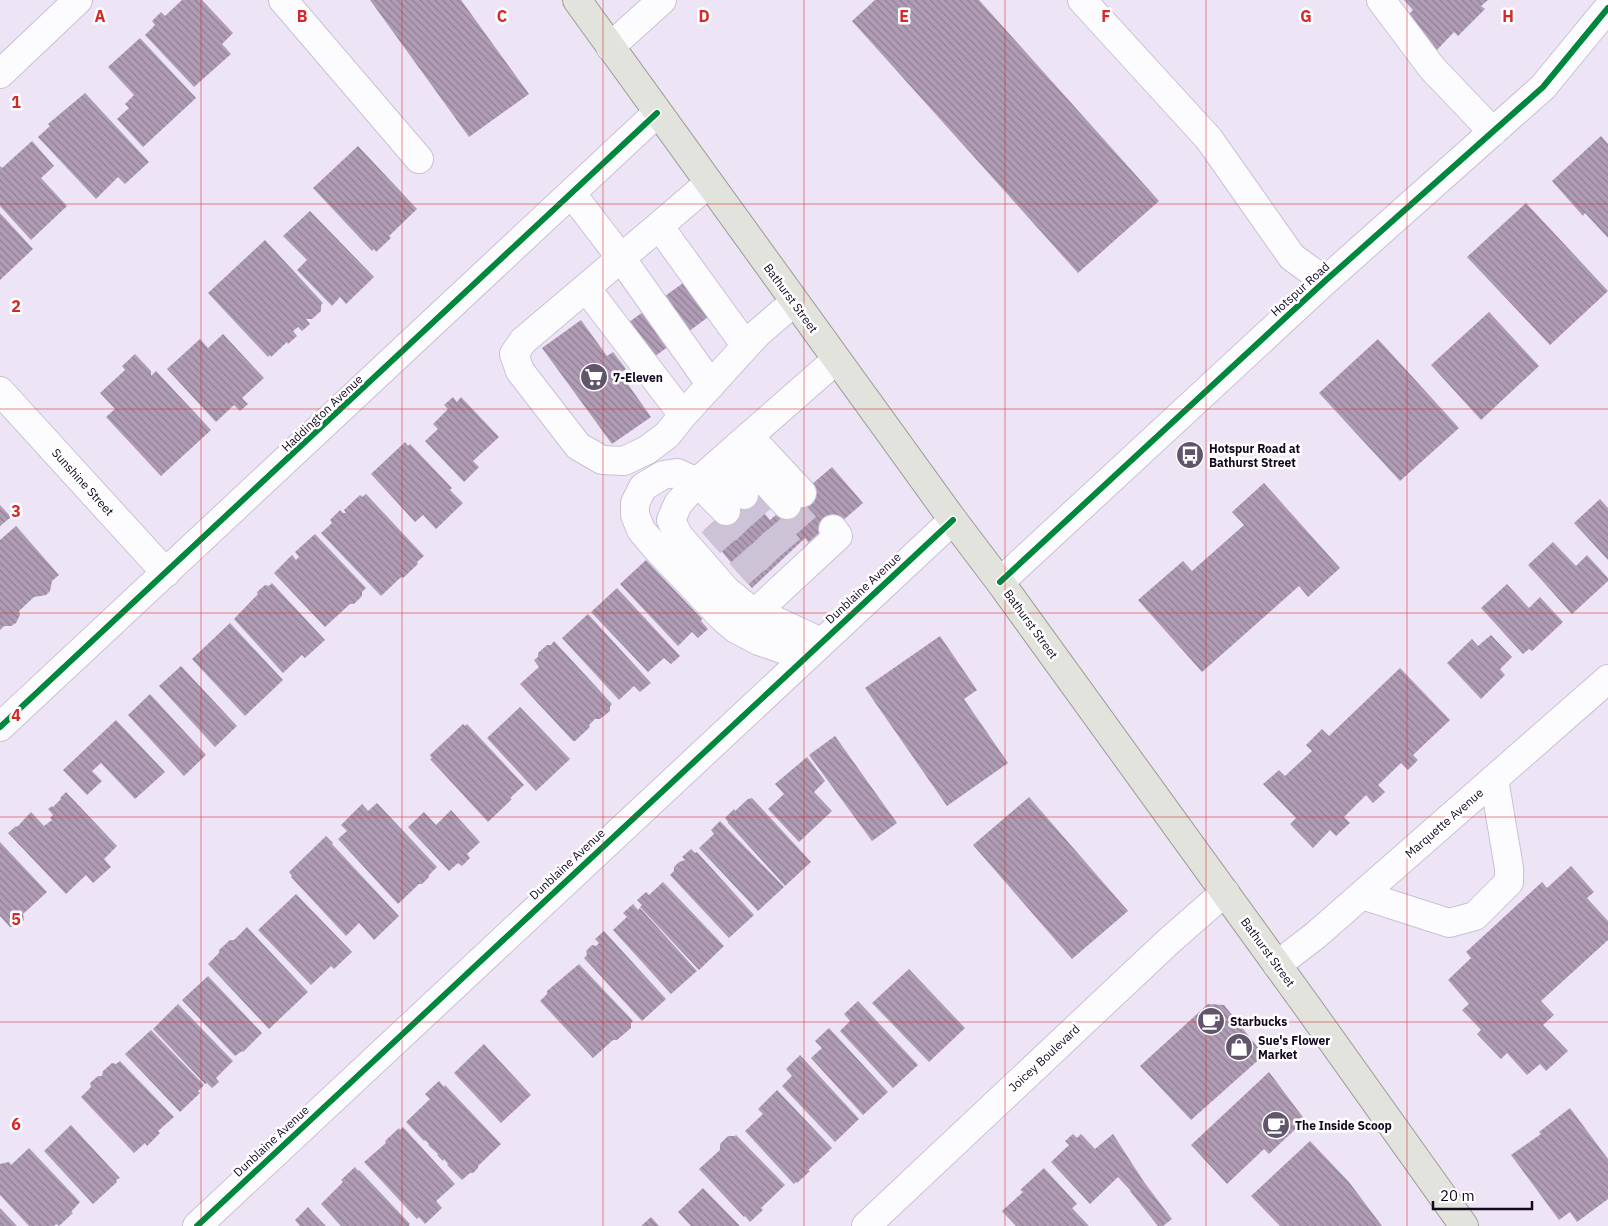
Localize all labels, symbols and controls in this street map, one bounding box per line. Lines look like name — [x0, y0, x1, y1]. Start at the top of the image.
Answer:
text: A — [95, 6, 106, 26]
text: B — [297, 6, 308, 26]
text: C — [497, 6, 507, 26]
text: D — [698, 6, 710, 26]
text: E — [899, 6, 909, 26]
text: F — [1101, 6, 1111, 26]
text: G — [1300, 6, 1312, 26]
text: H — [1502, 6, 1514, 26]
text: 1 — [11, 92, 21, 112]
street label: Hotspur Road — [1268, 259, 1332, 319]
street label: Bathurst Street — [761, 260, 821, 336]
text: 2 — [11, 296, 21, 316]
supermarket icon: 7-Eleven — [579, 362, 609, 392]
place label: 7-Eleven — [613, 370, 663, 385]
street label: Haddington Avenue — [278, 371, 366, 454]
bus stop icon: Hotspur Road at Bathurst Street — [1175, 440, 1205, 470]
place label: Hotspur Road at Bathurst Street — [1209, 441, 1301, 470]
street label: Sunshine Street — [49, 445, 117, 519]
text: 3 — [11, 501, 21, 521]
street label: Dunblaine Avenue — [822, 549, 904, 627]
street label: Bathurst Street — [1001, 586, 1061, 662]
text: 4 — [11, 705, 21, 725]
street label: Marquette Avenue — [1402, 785, 1486, 861]
street label: Dunblaine Avenue — [526, 825, 608, 903]
text: 5 — [11, 909, 21, 929]
street label: Bathurst Street — [1238, 914, 1298, 990]
cafe icon: Starbucks — [1196, 1006, 1226, 1036]
place label: Starbucks — [1230, 1014, 1287, 1029]
street label: Joicey Boulevard — [1005, 1021, 1083, 1095]
shop icon: Sue's Flower Market — [1224, 1032, 1254, 1062]
place label: Sue's Flower Market — [1258, 1033, 1330, 1062]
street label: Dunblaine Avenue — [230, 1102, 312, 1180]
cafe icon: The Inside Scoop — [1261, 1110, 1291, 1140]
text: 6 — [11, 1114, 21, 1134]
place label: The Inside Scoop — [1295, 1118, 1392, 1133]
scale bar — [1433, 1178, 1532, 1210]
text: 20 m — [1440, 1186, 1475, 1205]

